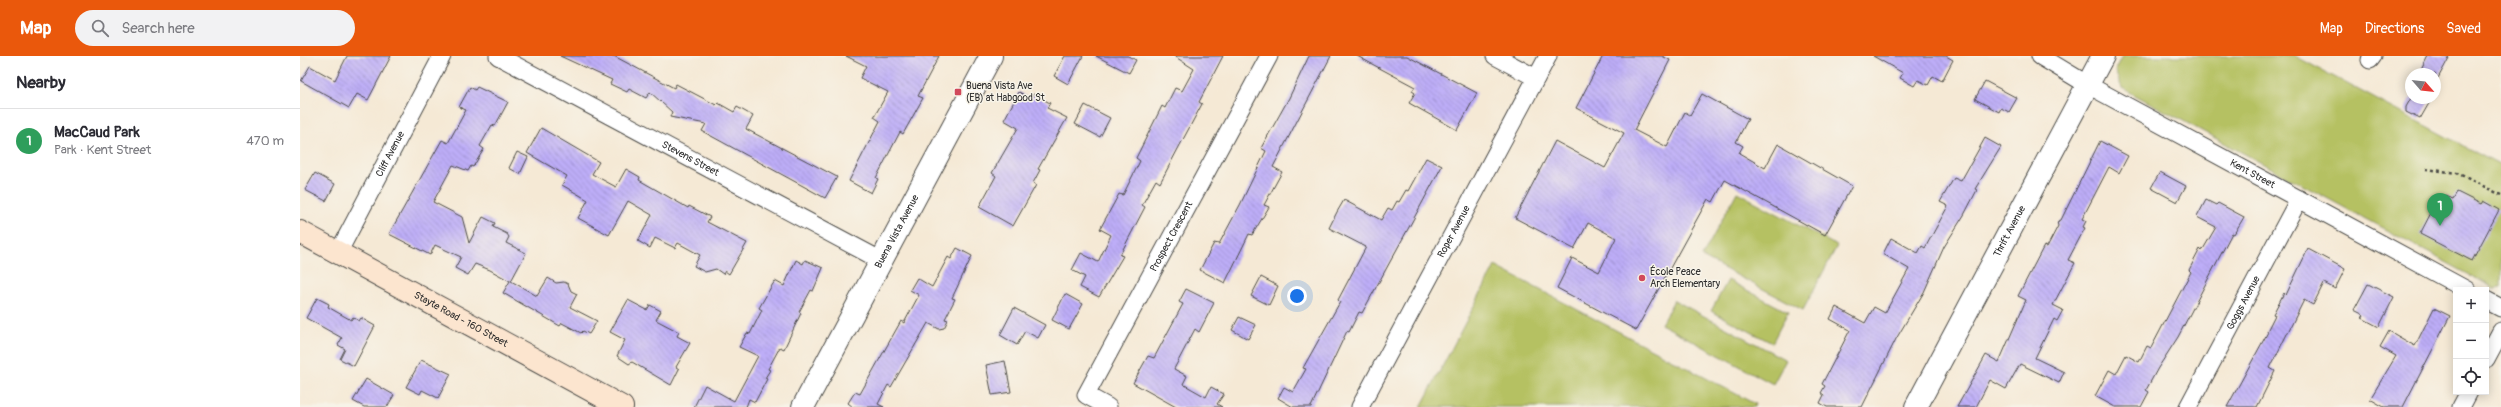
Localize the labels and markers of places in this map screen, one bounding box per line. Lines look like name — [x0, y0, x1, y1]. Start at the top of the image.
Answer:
place label: Buena Vista Ave (EB) at Habgood St — [966, 80, 1046, 104]
marker: Buena Vista Ave (EB) at Habgood St — [953, 87, 963, 97]
pin: 1 — [2427, 193, 2453, 226]
place label: École Peace Arch Elementary — [1650, 265, 1721, 290]
marker: École Peace Arch Elementary — [1637, 273, 1647, 283]

